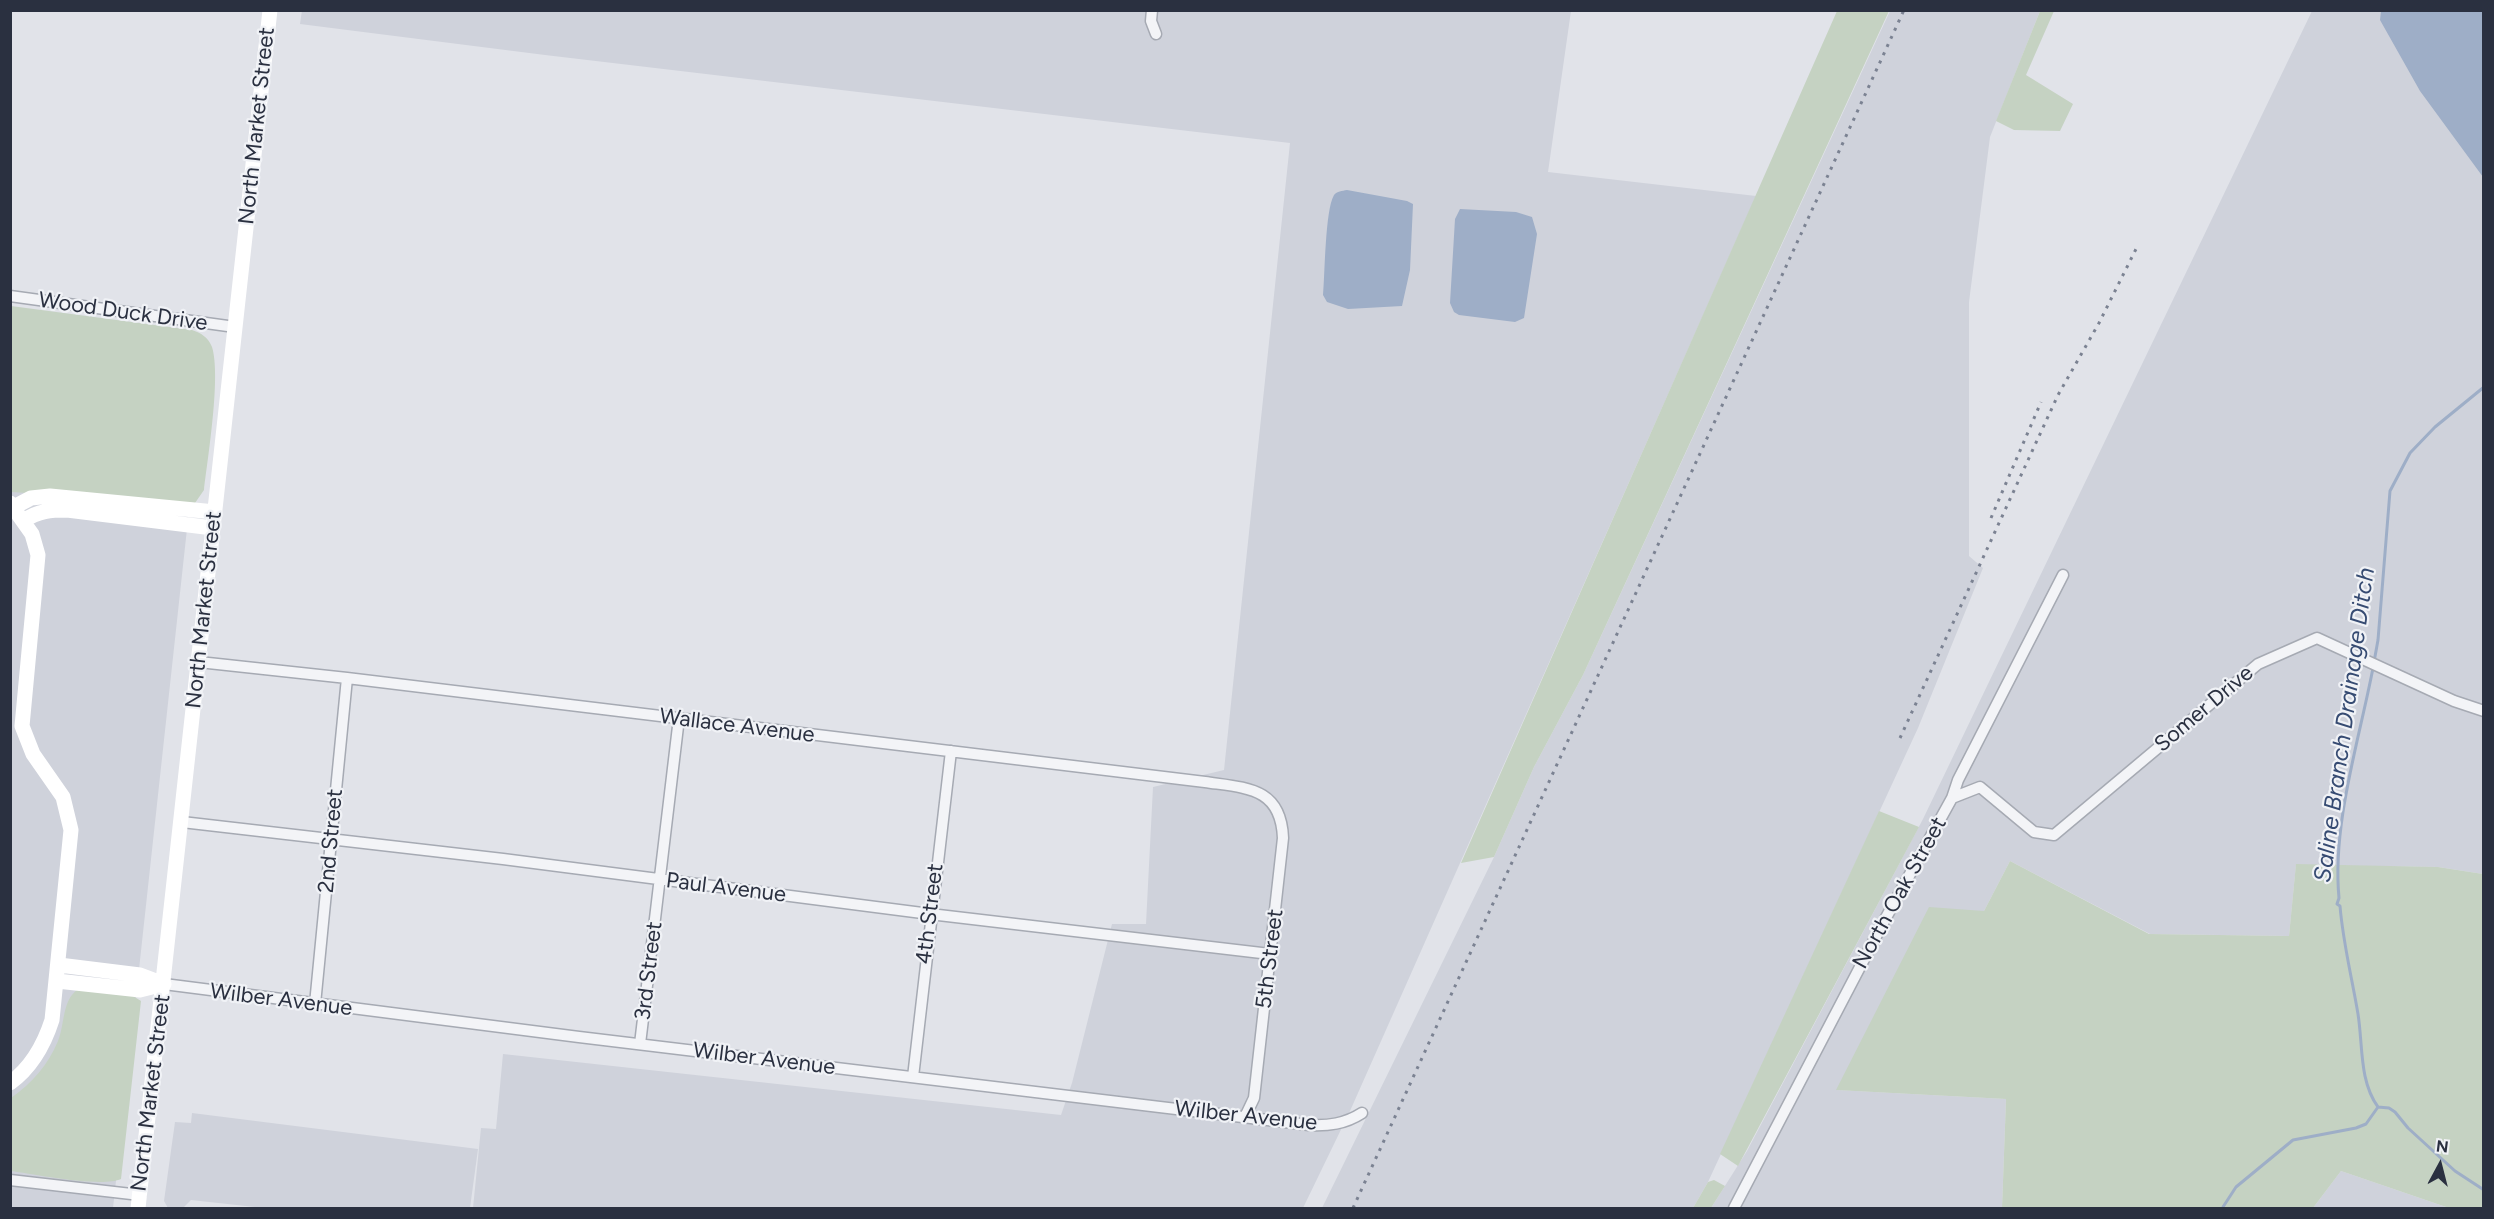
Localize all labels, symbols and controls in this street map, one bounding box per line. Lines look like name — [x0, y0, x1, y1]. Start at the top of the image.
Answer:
street label: North Market Street — [234, 26, 280, 226]
street label: Wood Duck Drive — [37, 287, 209, 337]
street label: North Market Street — [181, 510, 227, 710]
water label: Saline Branch Drainage Ditch — [2309, 566, 2381, 884]
street label: Somer Drive — [2149, 660, 2259, 758]
street label: Wallace Avenue — [658, 703, 816, 749]
street label: 2nd Street — [313, 788, 349, 894]
street label: North Oak Street — [1847, 813, 1953, 973]
street label: 4th Street — [911, 862, 949, 966]
street label: Paul Avenue — [664, 868, 788, 908]
street label: 5th Street — [1251, 908, 1289, 1010]
street label: 3rd Street — [630, 920, 668, 1022]
street label: Wilber Avenue — [208, 978, 354, 1022]
street label: North Market Street — [126, 993, 176, 1193]
street label: Wilber Avenue — [691, 1037, 837, 1081]
street label: Wilber Avenue — [1173, 1095, 1319, 1137]
north arrow — [2410, 1135, 2470, 1195]
text: N — [2435, 1136, 2450, 1157]

